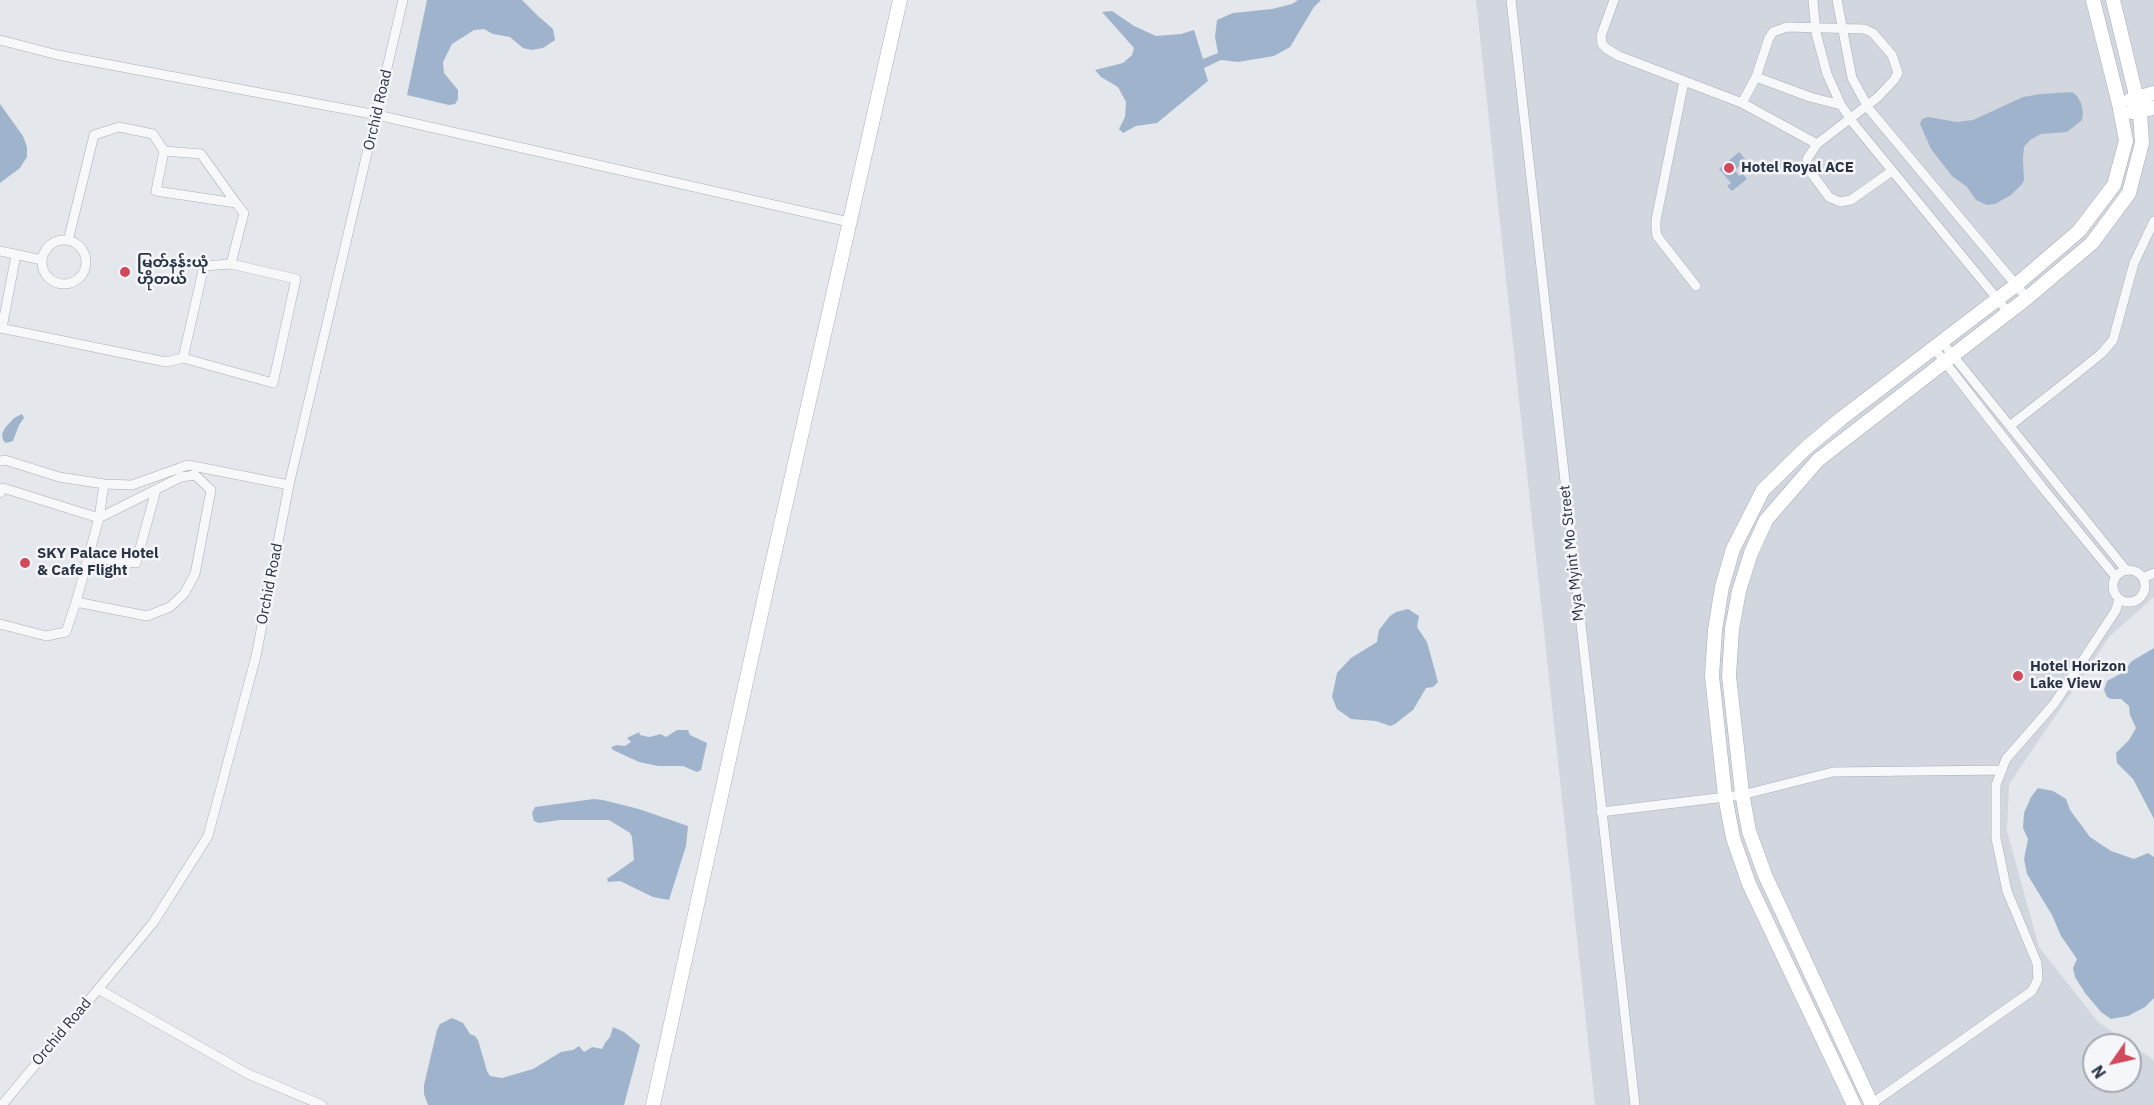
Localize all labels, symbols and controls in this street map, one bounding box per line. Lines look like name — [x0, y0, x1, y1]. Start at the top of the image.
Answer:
street label: Orchid Road — [360, 68, 396, 152]
place label: Hotel Royal ACE — [1741, 159, 1854, 177]
marker: Hotel Royal ACE — [1722, 161, 1736, 175]
place label: မြတ်နန်းယုံ ဟိုတယ် — [137, 254, 208, 289]
marker: မြတ်နန်းယုံ ဟိုတယ် — [118, 265, 132, 279]
street label: Mya Myint Mo Street — [1556, 484, 1588, 622]
street label: Orchid Road — [253, 542, 287, 626]
place label: SKY Palace Hotel & Cafe Flight — [37, 545, 159, 580]
marker: SKY Palace Hotel & Cafe Flight — [18, 556, 32, 570]
place label: Hotel Horizon Lake View — [2030, 658, 2126, 693]
marker: Hotel Horizon Lake View — [2011, 669, 2025, 683]
street label: Orchid Road — [29, 995, 95, 1069]
north arrow — [2082, 1033, 2142, 1093]
text: N — [2087, 1062, 2110, 1082]

